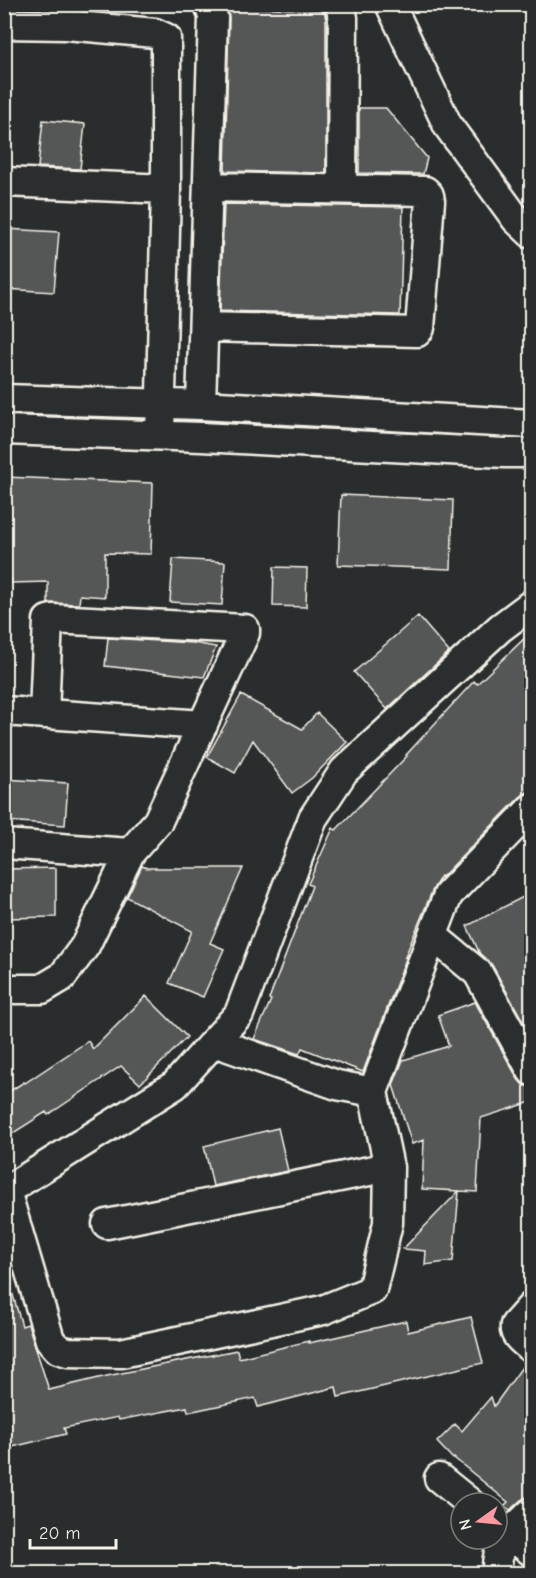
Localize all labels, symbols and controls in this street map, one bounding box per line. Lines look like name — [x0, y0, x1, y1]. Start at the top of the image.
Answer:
north arrow — [449, 1491, 509, 1551]
scale bar — [30, 1512, 116, 1550]
text: N — [455, 1517, 476, 1532]
text: 20 m — [39, 1523, 80, 1544]

